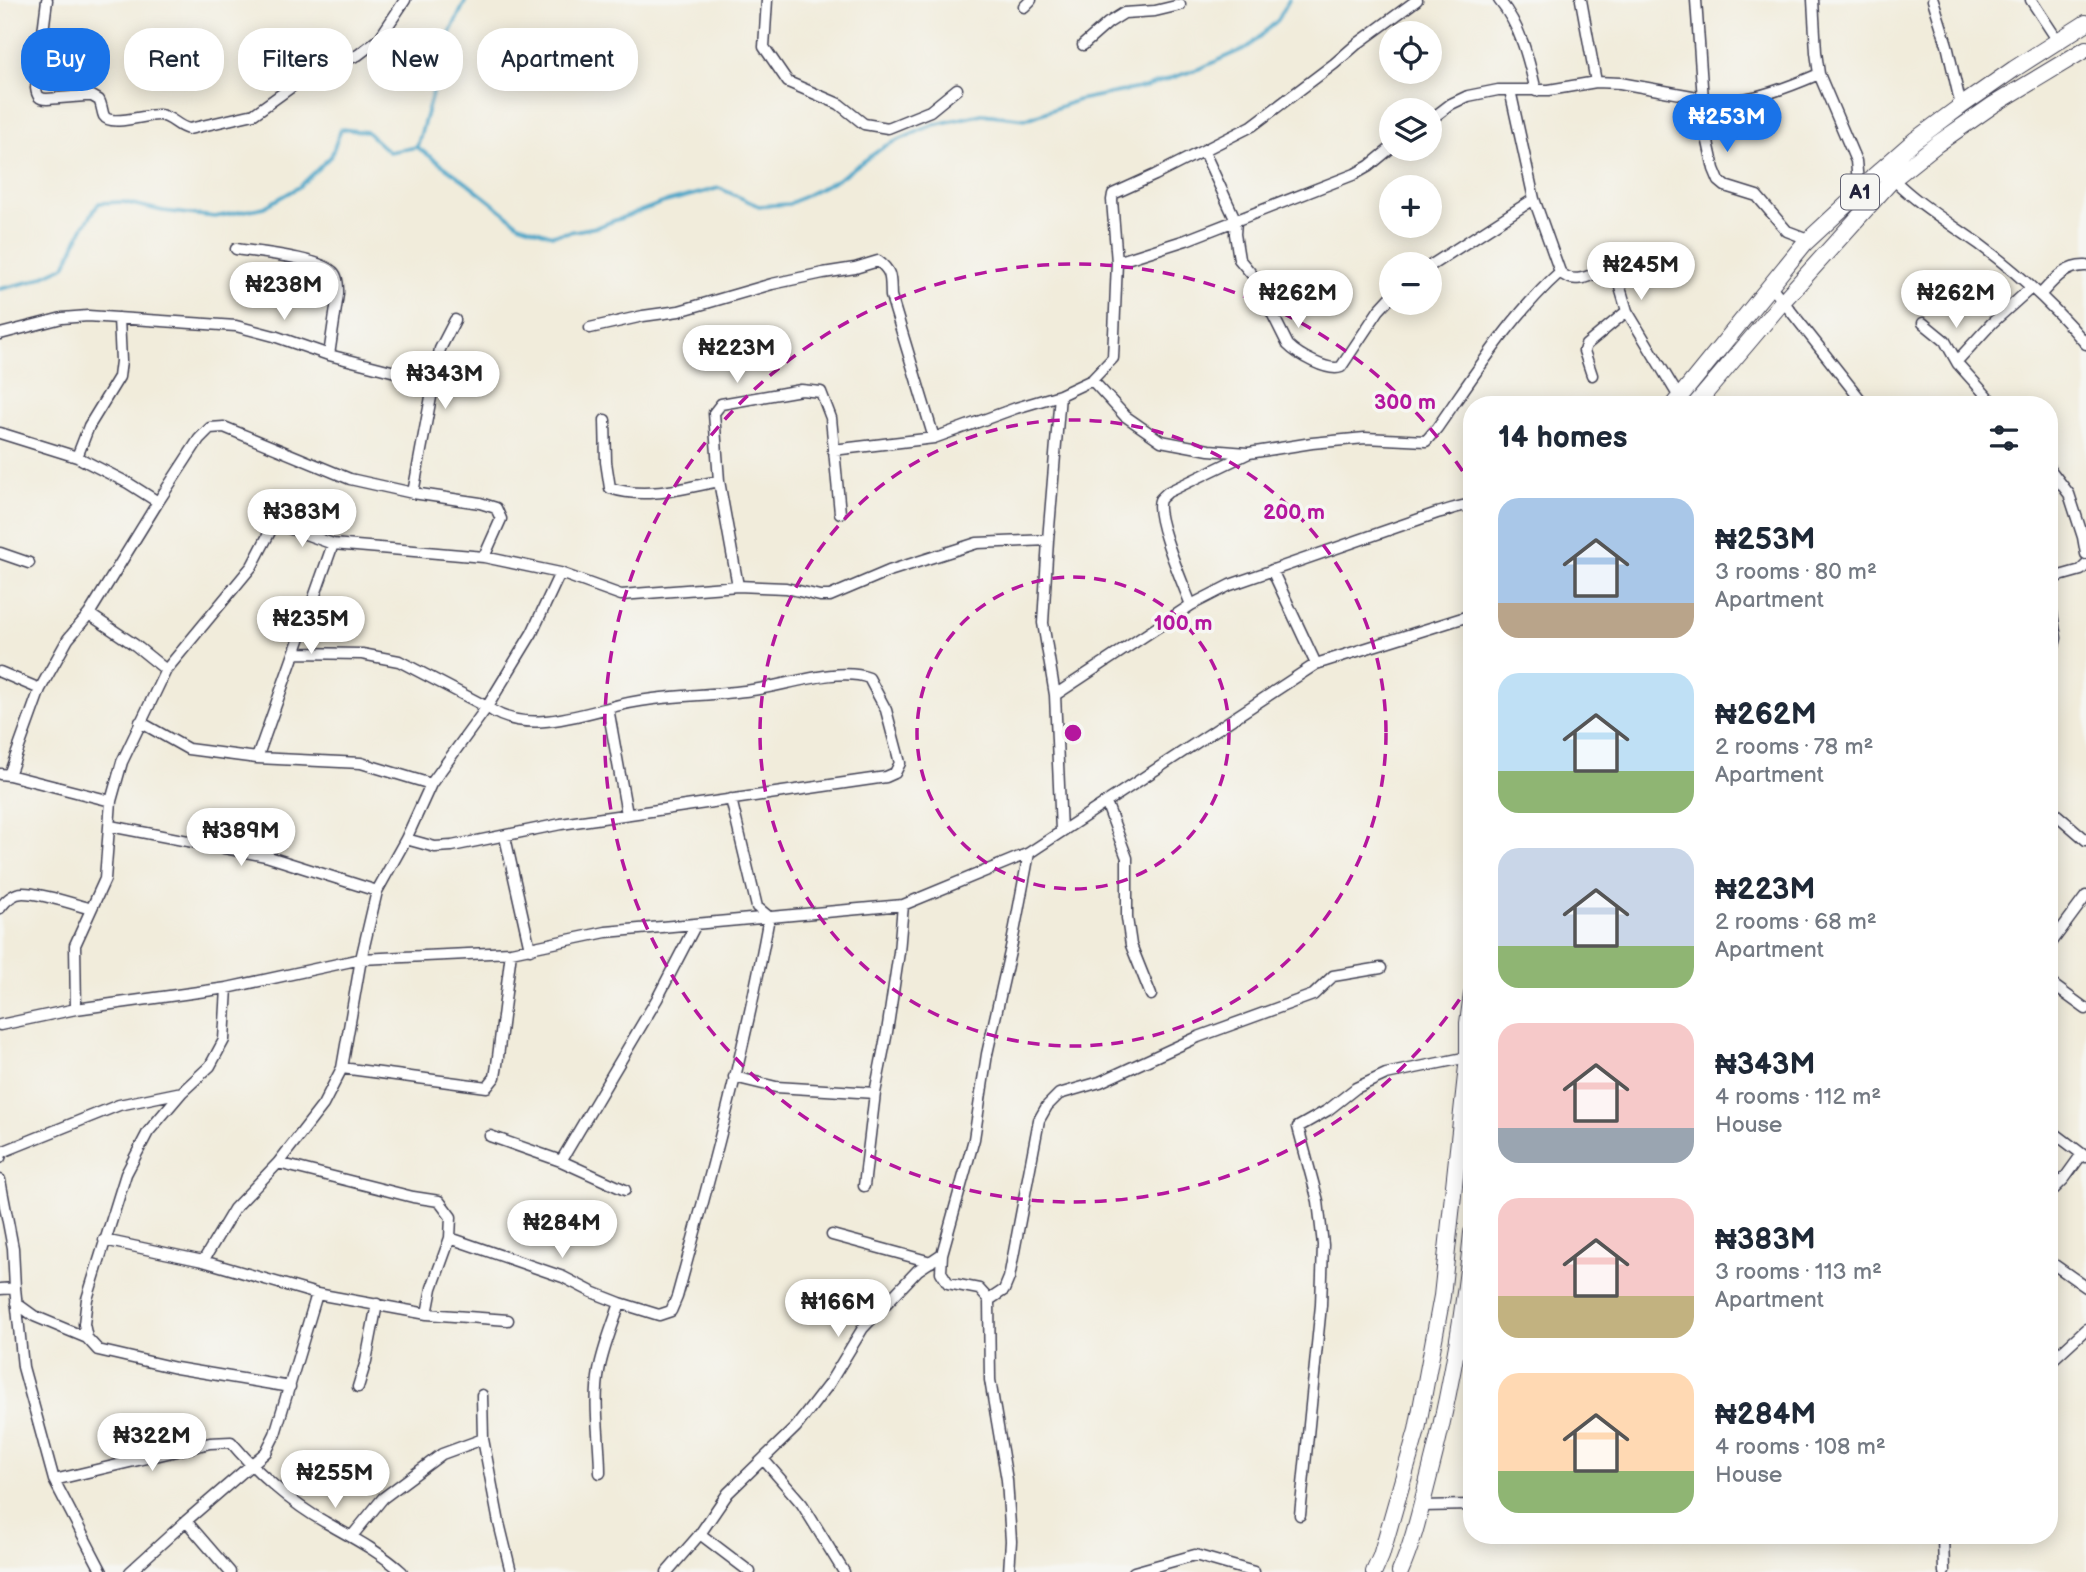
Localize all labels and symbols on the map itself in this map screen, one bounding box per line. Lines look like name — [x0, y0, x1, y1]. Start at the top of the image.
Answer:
pin: ₦253M — [1678, 94, 1776, 154]
road number: A1 — [1841, 174, 1879, 210]
pin: ₦245M — [1592, 243, 1690, 302]
pin: ₦238M — [235, 262, 333, 322]
pin: ₦262M — [1249, 270, 1347, 330]
pin: ₦262M — [1907, 270, 2005, 330]
pin: ₦223M — [688, 326, 786, 385]
pin: ₦343M — [396, 352, 494, 411]
text: 300 m — [1374, 390, 1436, 415]
pin: ₦383M — [253, 490, 351, 549]
text: 200 m — [1263, 500, 1325, 525]
pin: ₦235M — [262, 596, 360, 656]
text: 100 m — [1154, 611, 1212, 636]
centre of rings — [1061, 721, 1085, 745]
pin: ₦389M — [192, 808, 290, 868]
pin: ₦284M — [513, 1200, 611, 1260]
pin: ₦166M — [789, 1280, 887, 1339]
pin: ₦322M — [103, 1414, 201, 1473]
pin: ₦255M — [286, 1450, 384, 1510]

